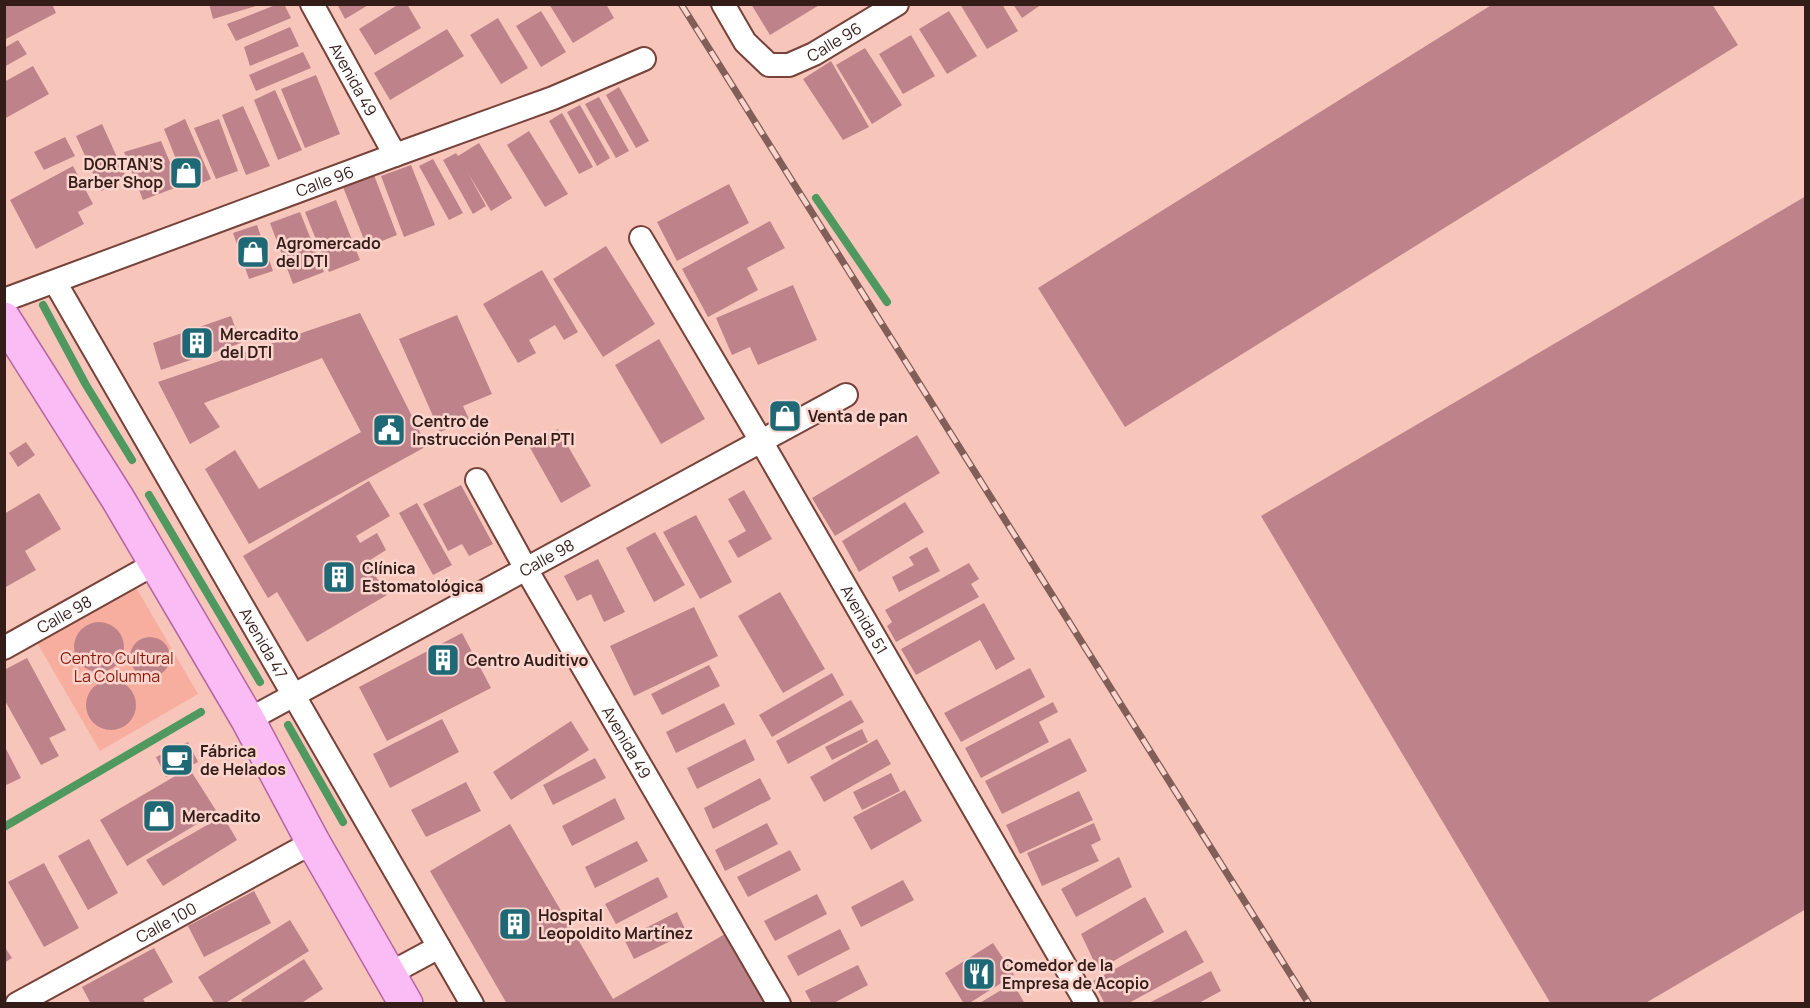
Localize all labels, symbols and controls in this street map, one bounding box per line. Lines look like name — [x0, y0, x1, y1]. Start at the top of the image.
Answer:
street label: Calle 96 — [804, 17, 866, 67]
street label: Avenida 49 — [324, 39, 382, 120]
place label: DORTAN’S Barber Shop — [68, 153, 163, 193]
shop icon: DORTAN’S Barber Shop — [168, 155, 204, 191]
street label: Calle 96 — [293, 160, 357, 202]
place label: Agromercado del DTI — [276, 232, 381, 272]
shop icon: Agromercado del DTI — [235, 234, 271, 270]
place label: Mercadito del DTI — [220, 323, 299, 363]
building icon: Mercadito del DTI — [179, 325, 215, 361]
shop icon: Venta de pan — [767, 398, 803, 434]
place label: Venta de pan — [808, 405, 908, 427]
place label: Centro de Instrucción Penal PTI — [412, 410, 575, 450]
public building icon: Centro de Instrucción Penal PTI — [371, 412, 407, 448]
street label: Calle 98 — [515, 534, 578, 582]
place label: Clínica Estomatológica — [362, 557, 483, 597]
building icon: Clínica Estomatológica — [321, 559, 357, 595]
street label: Avenida 51 — [836, 581, 893, 658]
street label: Calle 98 — [33, 590, 96, 638]
street label: Avenida 47 — [234, 603, 293, 683]
building icon: Centro Auditivo — [425, 642, 461, 678]
park label: Centro Cultural La Columna — [60, 647, 174, 687]
place label: Centro Auditivo — [466, 649, 588, 671]
street label: Avenida 49 — [597, 702, 656, 783]
place label: Fábrica de Helados — [200, 740, 286, 780]
cafe icon: Fábrica de Helados — [159, 742, 195, 778]
shop icon: Mercadito — [141, 798, 177, 834]
place label: Mercadito — [182, 805, 261, 827]
street label: Calle 100 — [132, 897, 200, 948]
place label: Hospital Leopoldito Martínez — [538, 904, 693, 944]
building icon: Hospital Leopoldito Martínez — [497, 906, 533, 942]
place label: Comedor de la Empresa de Acopio — [1002, 954, 1149, 994]
restaurant icon: Comedor de la Empresa de Acopio — [961, 956, 997, 992]

